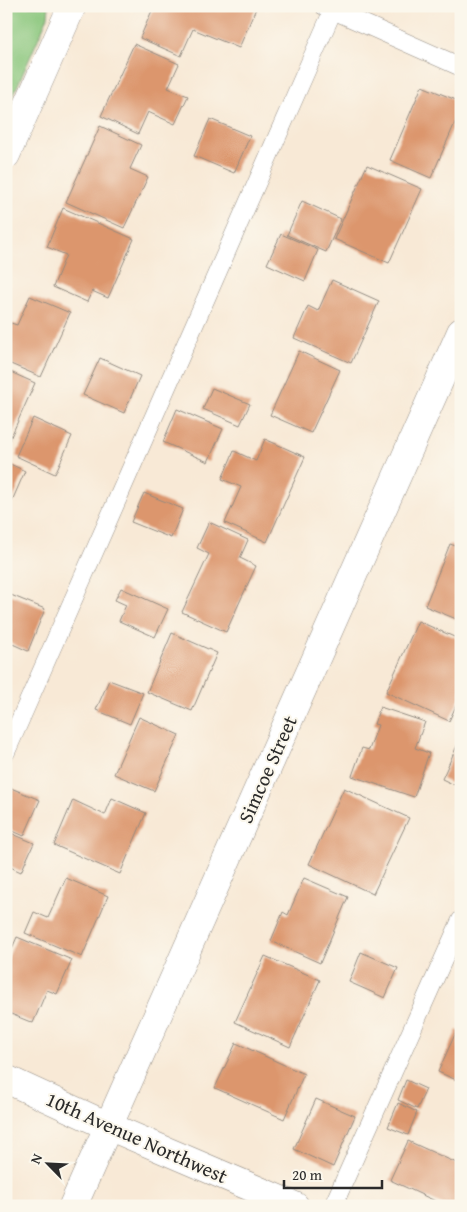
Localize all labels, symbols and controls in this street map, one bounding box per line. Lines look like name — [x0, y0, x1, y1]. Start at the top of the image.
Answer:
street label: Simcoe Street — [230, 710, 304, 828]
street label: 10th Avenue Northwest — [42, 1084, 232, 1190]
north arrow — [22, 1140, 72, 1190]
text: N — [25, 1150, 47, 1167]
scale bar — [284, 1157, 382, 1189]
text: 20 m — [292, 1164, 323, 1185]

